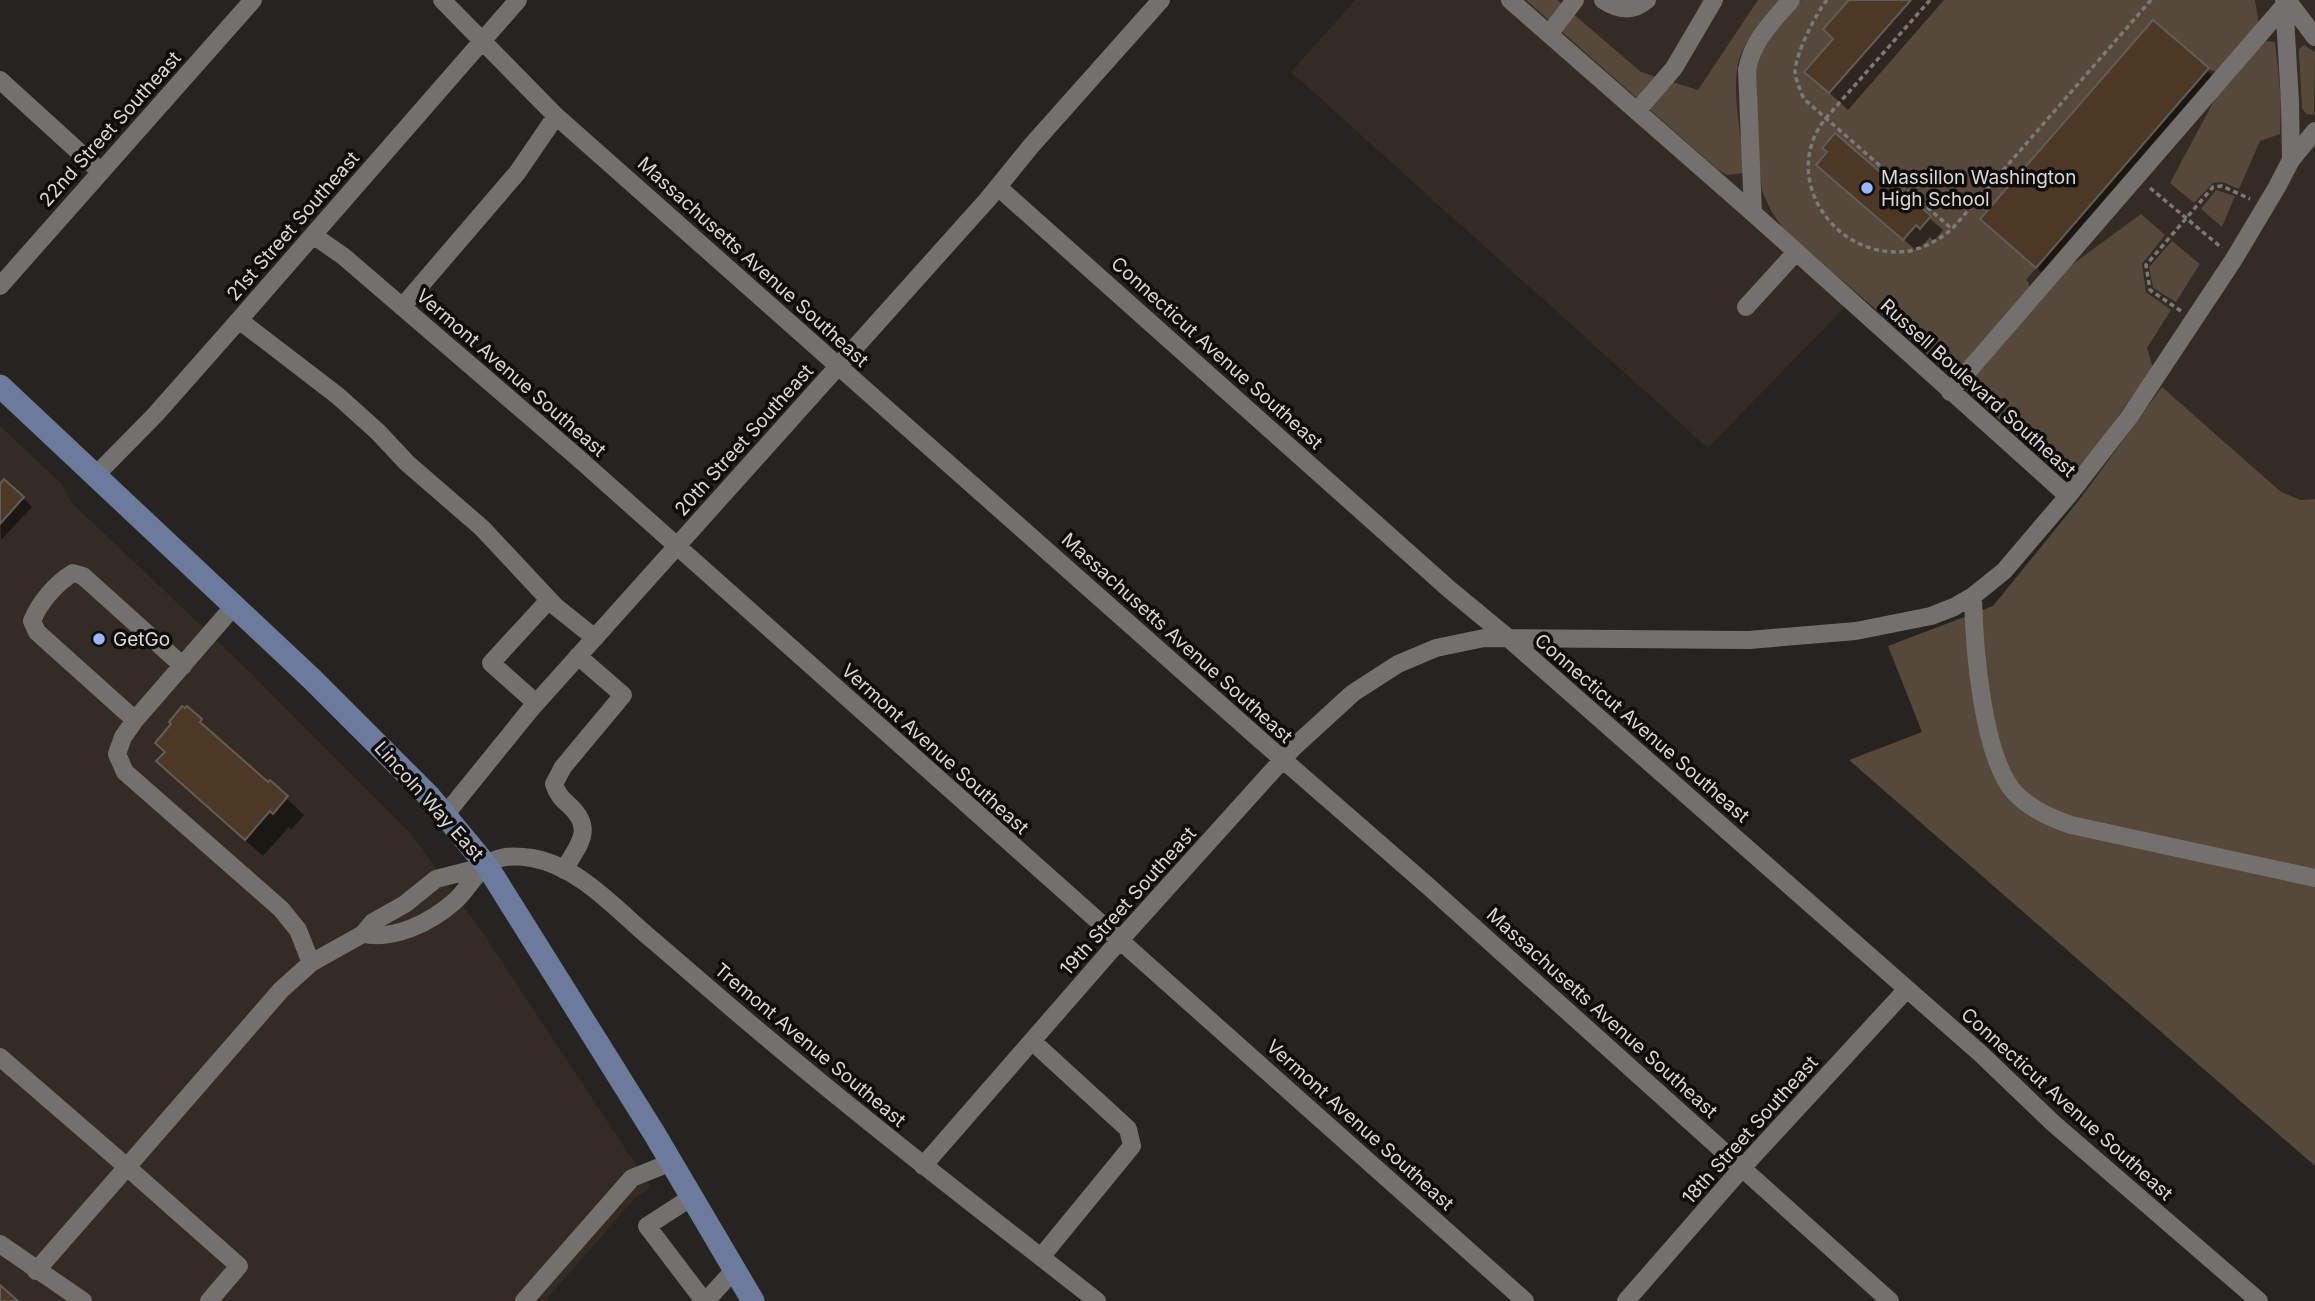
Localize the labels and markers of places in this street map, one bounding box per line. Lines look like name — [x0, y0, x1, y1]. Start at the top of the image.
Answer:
place label: Massillon Washington High School — [1881, 166, 2076, 211]
marker: Massillon Washington High School — [1859, 180, 1875, 196]
place label: GetGo — [113, 628, 170, 651]
marker: GetGo — [91, 631, 107, 647]

